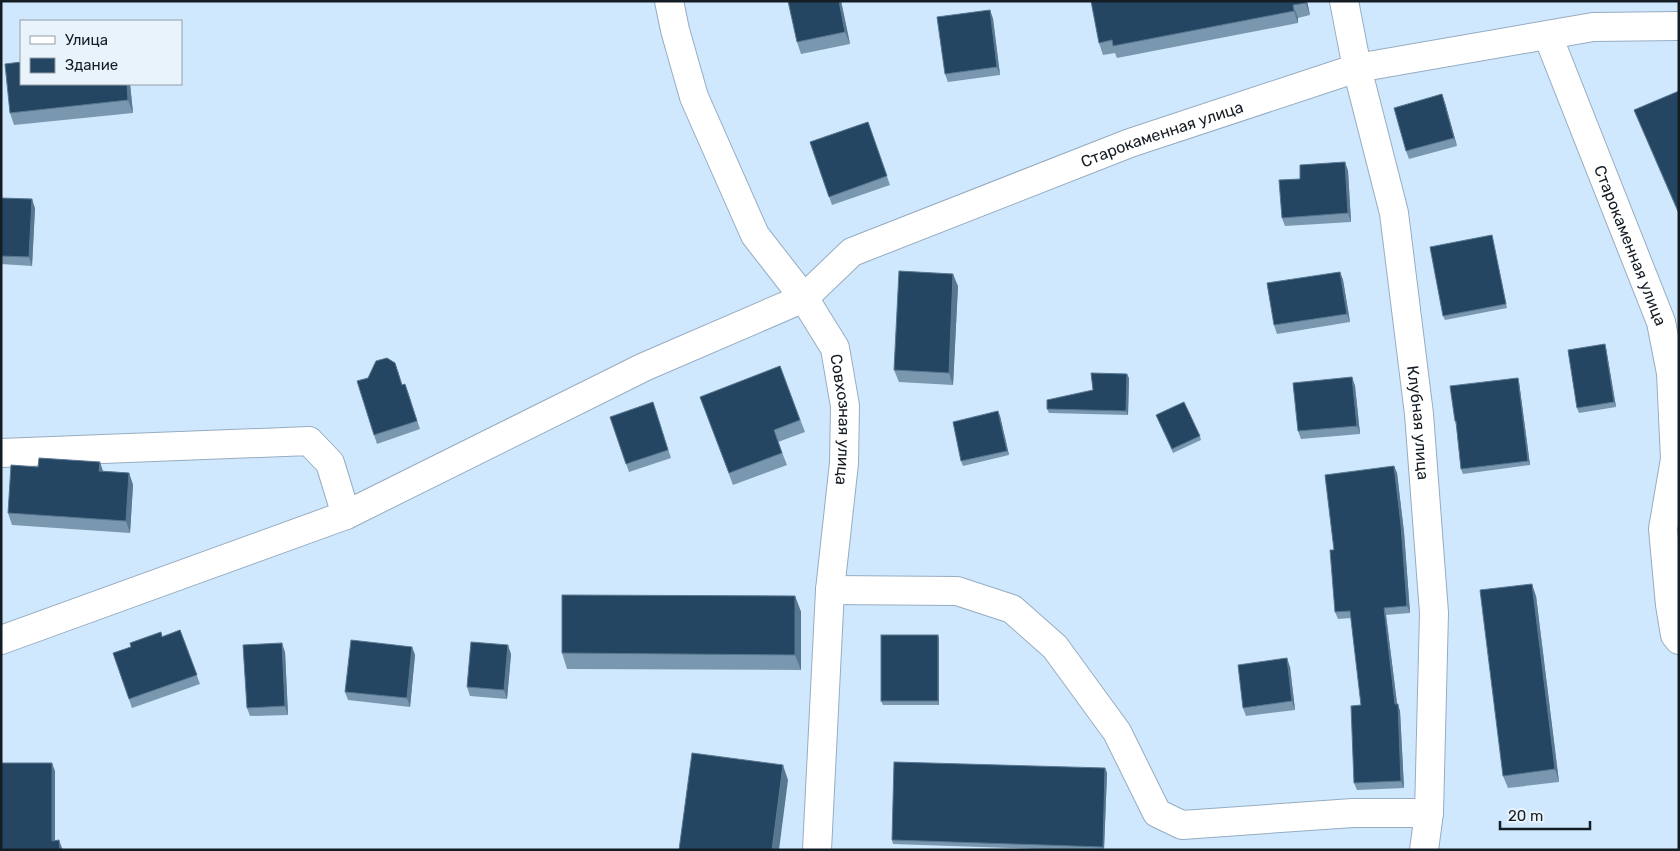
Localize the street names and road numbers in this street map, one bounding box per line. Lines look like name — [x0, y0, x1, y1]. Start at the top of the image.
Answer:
street label: Старокаменная улица — [1078, 97, 1245, 171]
street label: Старокаменная улица — [1590, 162, 1671, 328]
street label: Совхозная улица — [827, 352, 855, 486]
street label: Клубная улица — [1404, 364, 1433, 481]

